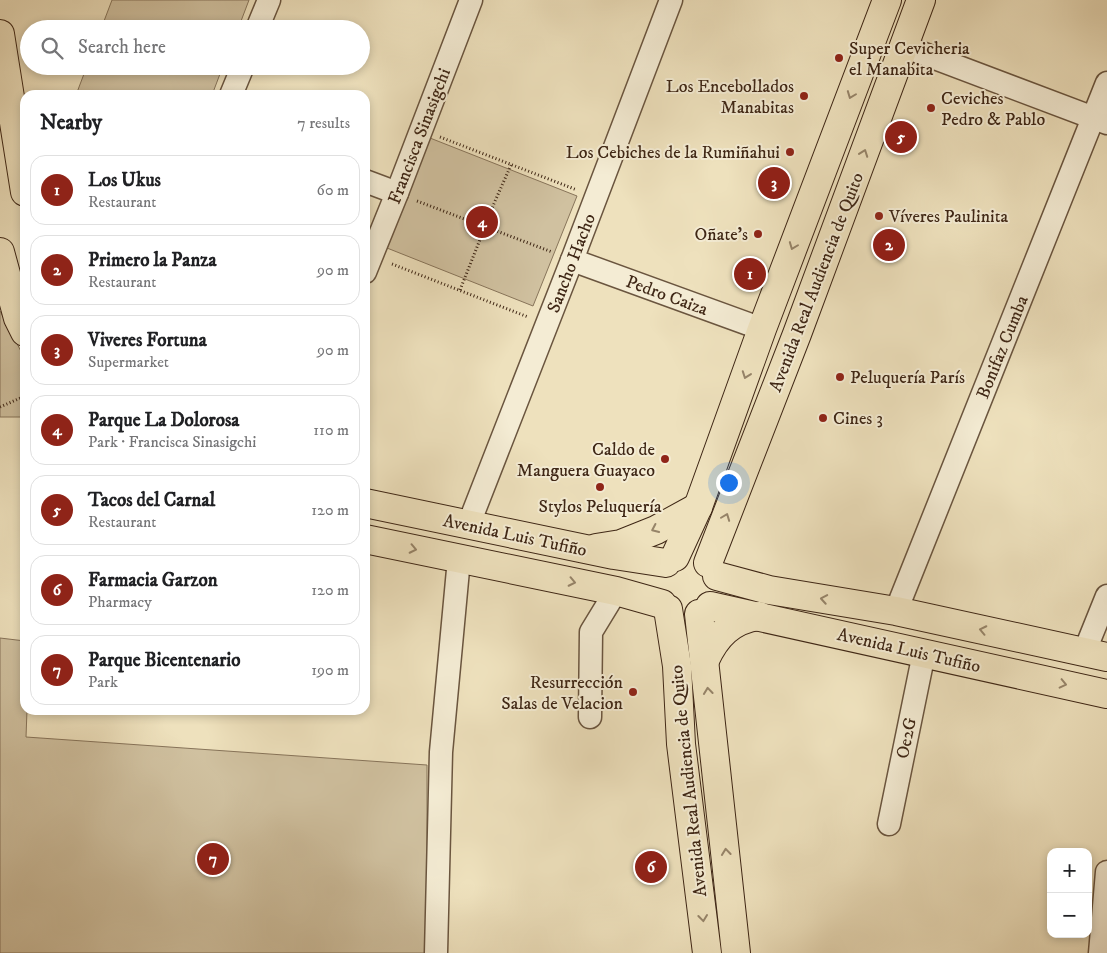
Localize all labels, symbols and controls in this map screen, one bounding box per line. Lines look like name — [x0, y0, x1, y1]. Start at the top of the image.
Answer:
search box — [20, 20, 370, 75]
icon: search — [38, 34, 66, 62]
text: Search here — [78, 36, 166, 59]
place label: Super Cevicheria el Manabita — [849, 38, 970, 81]
marker: Super Cevicheria el Manabita — [833, 52, 845, 64]
street label: Francisca Sinasigchi — [384, 65, 456, 207]
place label: Los Encebollados Manabitas — [666, 76, 794, 119]
place label: Ceviches Pedro & Pablo — [941, 88, 1045, 131]
marker: Los Encebollados Manabitas — [798, 90, 810, 102]
one-way arrow — [847, 90, 857, 98]
marker: Ceviches Pedro & Pablo — [925, 102, 937, 114]
text: Nearby — [40, 110, 102, 136]
text: 7 results — [297, 113, 350, 133]
pin: 5 — [885, 118, 917, 156]
place label: Los Cebiches de la Rumiñahui — [566, 142, 780, 164]
marker: Los Cebiches de la Rumiñahui — [784, 146, 796, 158]
one-way arrow — [858, 149, 868, 157]
pin: 3 — [758, 164, 790, 202]
text: Los Ukus — [88, 169, 161, 192]
street label: Avenida Real Audiencia de Quito — [765, 169, 869, 395]
text: 1 — [54, 180, 60, 200]
text: 60 m — [317, 180, 349, 200]
text: Restaurant — [88, 192, 156, 212]
pin: 4 — [466, 203, 498, 241]
place label: Víveres Paulinita — [888, 206, 1008, 228]
street label: Sancho Hacho — [543, 210, 601, 316]
marker: Víveres Paulinita — [873, 210, 885, 222]
place label: Oñate's — [695, 224, 748, 246]
pin: 2 — [873, 226, 905, 264]
marker: Oñate's — [752, 228, 764, 240]
one-way arrow — [789, 242, 799, 250]
text: Primero la Panza — [88, 249, 217, 272]
pin: 1 — [734, 255, 766, 293]
text: 2 — [53, 260, 61, 280]
text: 90 m — [317, 260, 349, 280]
street label: Pedro Caiza — [623, 271, 711, 321]
text: Restaurant — [88, 272, 156, 292]
street label: Bonifaz Cumba — [972, 292, 1034, 402]
text: Viveres Fortuna — [88, 329, 207, 352]
text: 3 — [54, 340, 60, 360]
text: 90 m — [317, 340, 349, 360]
text: Supermarket — [88, 352, 169, 372]
place label: Peluquería París — [850, 367, 965, 389]
one-way arrow — [742, 370, 752, 379]
marker: Peluquería París — [834, 371, 846, 383]
place label: Cines 3 — [833, 408, 883, 430]
text: Parque La Dolorosa — [88, 409, 239, 432]
marker: Cines 3 — [817, 412, 829, 424]
text: 4 — [52, 420, 62, 440]
text: 110 m — [313, 420, 349, 440]
text: Park · Francisca Sinasigchi — [88, 432, 257, 452]
place label: Caldo de Manguera Guayaco — [517, 439, 655, 482]
marker: Caldo de Manguera Guayaco — [659, 453, 671, 465]
your location — [716, 470, 742, 496]
marker: Stylos Peluquería — [594, 481, 606, 493]
text: Tacos del Carnal — [88, 489, 215, 512]
place label: Stylos Peluquería — [538, 496, 662, 518]
text: 5 — [53, 500, 61, 520]
text: 120 m — [311, 500, 349, 520]
street label: Avenida Luis Tufiño — [441, 510, 589, 562]
text: Restaurant — [88, 512, 156, 532]
one-way arrow — [719, 513, 730, 522]
one-way arrow — [651, 523, 660, 534]
one-way arrow — [408, 543, 417, 554]
text: Farmacia Garzon — [88, 569, 218, 592]
one-way arrow — [567, 576, 576, 587]
text: 6 — [53, 580, 61, 600]
text: 120 m — [311, 580, 349, 600]
text: Pharmacy — [88, 592, 152, 612]
one-way arrow — [820, 594, 828, 605]
street label: Avenida Luis Tufiño — [835, 624, 983, 678]
one-way arrow — [979, 626, 988, 636]
text: Parque Bicentenario — [88, 649, 240, 672]
text: 7 — [53, 660, 61, 680]
text: 190 m — [311, 660, 349, 680]
street label: Avenida Real Audiencia de Quito — [666, 664, 712, 898]
text: Park — [88, 672, 118, 692]
place label: Resurrección Salas de Velacion — [501, 672, 624, 715]
one-way arrow — [1058, 678, 1067, 689]
marker: Resurrección Salas de Velacion — [627, 686, 639, 698]
one-way arrow — [703, 686, 714, 694]
street label: Oe2G — [892, 715, 922, 761]
pin: 7 — [197, 840, 229, 878]
pin: 6 — [635, 848, 667, 886]
one-way arrow — [721, 848, 732, 856]
map controls — [1047, 848, 1092, 938]
button: + — [1047, 848, 1092, 893]
button: − — [1047, 893, 1092, 938]
one-way arrow — [697, 915, 708, 923]

